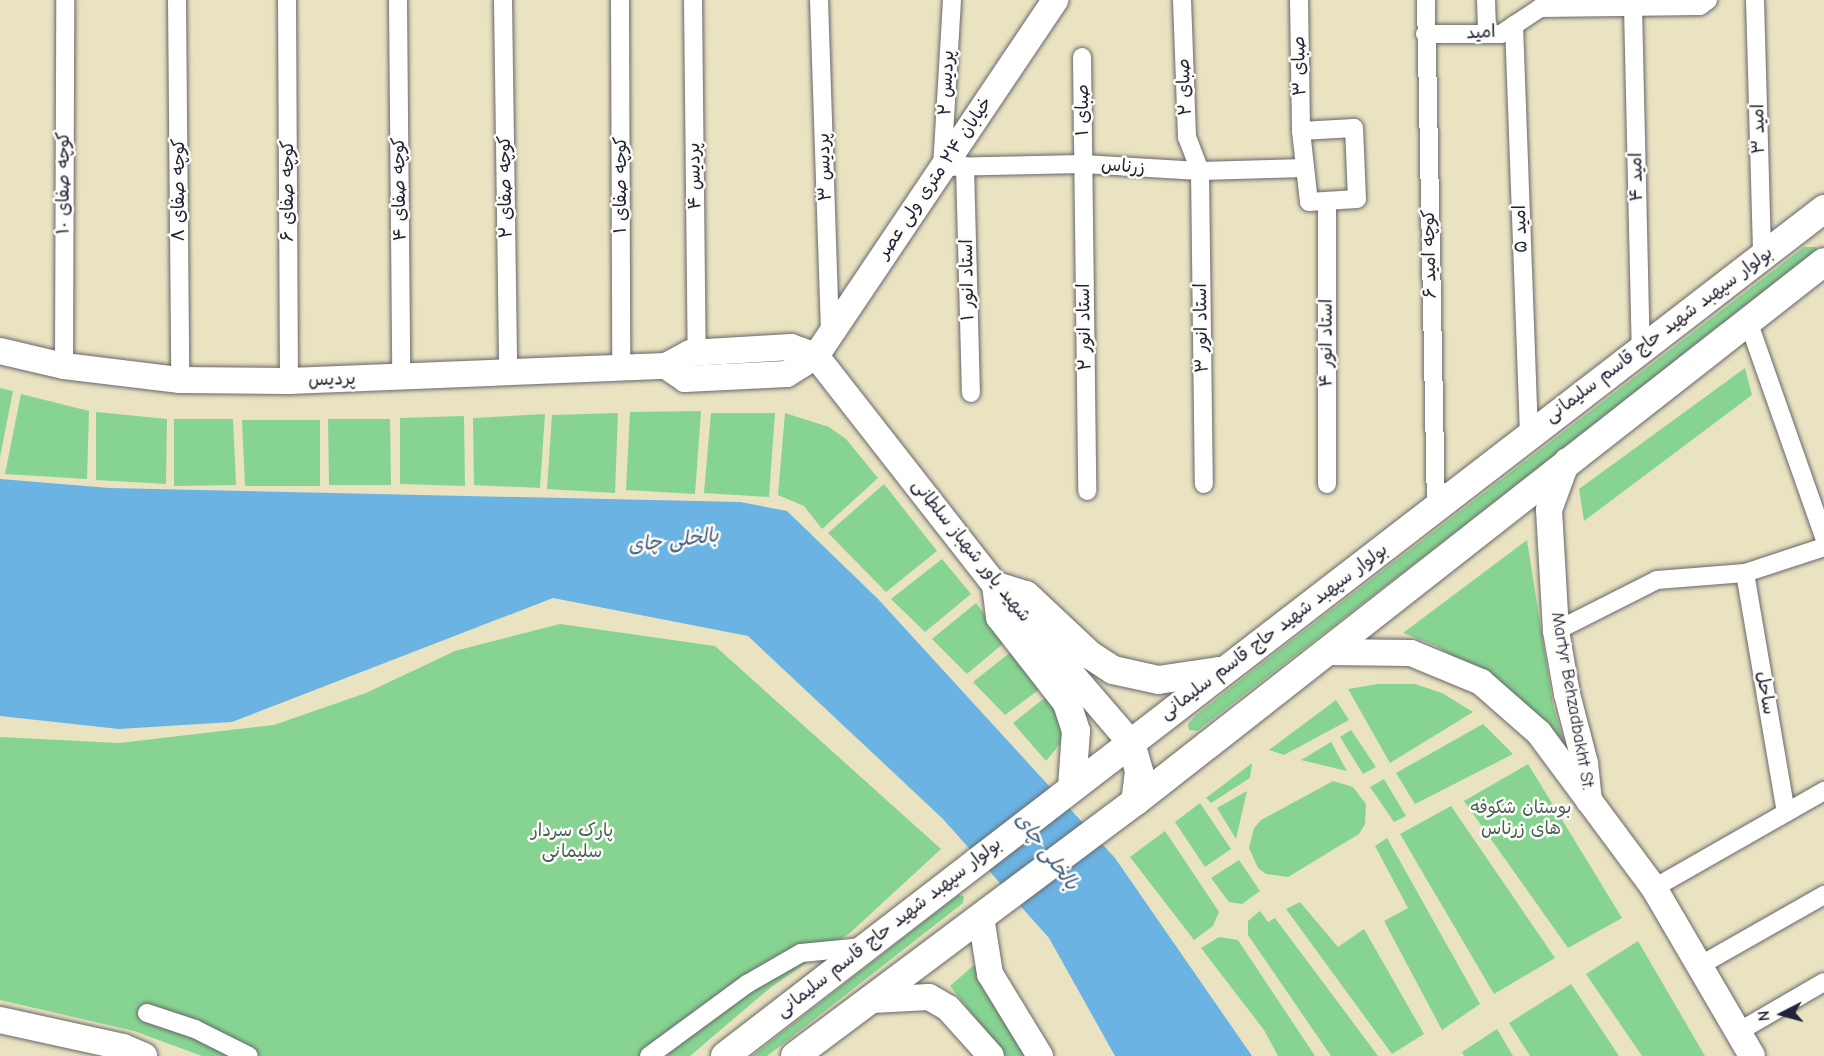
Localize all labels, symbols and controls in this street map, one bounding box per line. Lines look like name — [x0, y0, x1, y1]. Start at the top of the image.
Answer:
street label: امید — [1466, 21, 1496, 45]
street label: صبای ۳ — [1289, 36, 1311, 96]
street label: پردیس ۲ — [934, 50, 960, 116]
street label: صبای ۲ — [1173, 58, 1197, 116]
street label: صبای ۱ — [1072, 84, 1094, 136]
street label: خیابان ۲۴ متری ولی عصر — [873, 93, 997, 263]
street label: امید ۳ — [1748, 104, 1770, 154]
street label: کوچه صفای ۱۰ — [53, 132, 75, 234]
street label: پردیس ۳ — [813, 133, 837, 201]
street label: کوچه صفای ۲ — [494, 136, 518, 238]
street label: کوچه صفای ۴ — [388, 137, 412, 241]
street label: کوچه صفای ۱ — [610, 137, 632, 233]
street label: کوچه صفای ۸ — [168, 138, 190, 242]
street label: کوچه صفای ۶ — [277, 140, 299, 242]
street label: پردیس ۴ — [684, 142, 706, 210]
street label: امید ۴ — [1626, 152, 1648, 202]
street label: زرناس — [1100, 155, 1146, 179]
street label: امید ۵ — [1509, 205, 1533, 253]
street label: کوچه امید ۶ — [1418, 209, 1442, 299]
street label: استاد انور ۱ — [956, 239, 980, 321]
street label: بولوار سپهبد شهید حاج قاسم سلیمانی — [1541, 242, 1777, 428]
street label: استاد انور ۲ — [1073, 283, 1097, 371]
street label: استاد انور ۳ — [1190, 283, 1214, 373]
street label: استاد انور ۴ — [1316, 299, 1338, 387]
street label: پردیس — [308, 368, 356, 392]
street label: شهید یاور شهباز سلطانی — [907, 475, 1035, 627]
water label: بالخلی چای — [626, 523, 720, 557]
street label: بولوار سپهبد شهید حاج قاسم سلیمانی — [1156, 539, 1392, 725]
street label: Martyr Behzadbakht St. — [1546, 610, 1598, 792]
street label: ساحل — [1751, 670, 1779, 716]
park label: بوستان شکوفه های زرناس — [1471, 798, 1571, 840]
water label: بالخلی چای — [1010, 807, 1084, 895]
park label: پارک سردار سلیمانی — [531, 821, 613, 864]
street label: بولوار سپهبد شهید حاج قاسم سلیمانی — [772, 833, 1006, 1023]
north arrow — [1752, 984, 1812, 1044]
text: N — [1755, 1010, 1774, 1022]

